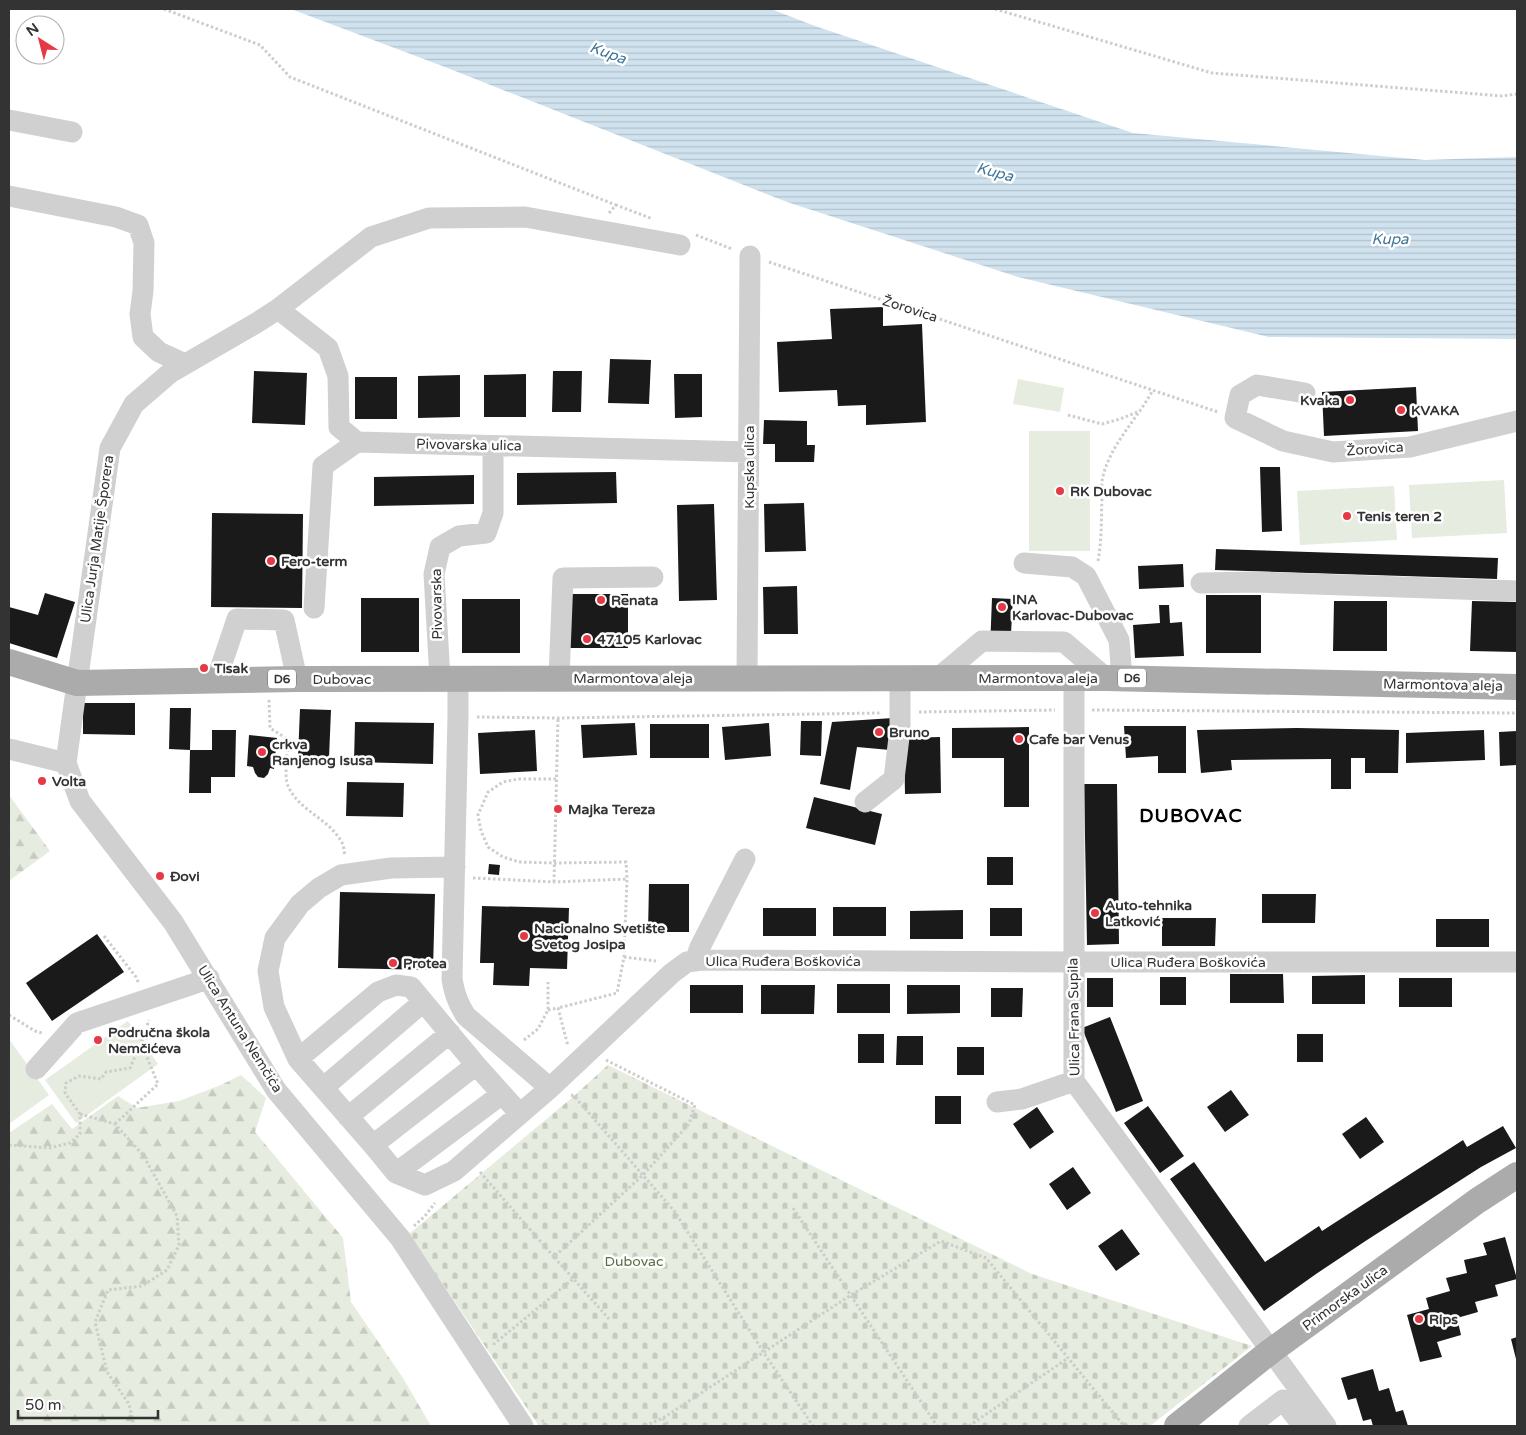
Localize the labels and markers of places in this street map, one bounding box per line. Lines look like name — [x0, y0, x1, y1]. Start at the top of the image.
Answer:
place label: Kvaka — [1300, 392, 1340, 409]
marker: Kvaka — [1344, 394, 1356, 406]
place label: KVAKA — [1411, 402, 1460, 419]
marker: KVAKA — [1395, 404, 1407, 416]
place label: RK Dubovac — [1070, 483, 1152, 500]
marker: RK Dubovac — [1054, 485, 1066, 497]
place label: Tenis teren 2 — [1356, 508, 1442, 525]
marker: Tenis teren 2 — [1341, 510, 1353, 522]
place label: Fero-term — [281, 553, 348, 570]
marker: Fero-term — [265, 555, 277, 567]
place label: INA Karlovac-Dubovac — [1012, 591, 1134, 624]
place label: Renata — [611, 592, 658, 609]
marker: Renata — [595, 594, 607, 606]
marker: INA Karlovac-Dubovac — [996, 601, 1008, 613]
place label: 47105 Karlovac — [597, 631, 702, 648]
marker: 47105 Karlovac — [581, 633, 593, 645]
place label: Tisak — [213, 660, 248, 677]
marker: Tisak — [198, 662, 210, 674]
place label: Bruno — [889, 724, 930, 741]
marker: Bruno — [873, 726, 885, 738]
place label: Cafe bar Venus — [1029, 731, 1129, 748]
marker: Cafe bar Venus — [1013, 733, 1025, 745]
place label: crkva Ranjenog Isusa — [272, 736, 373, 769]
marker: crkva Ranjenog Isusa — [256, 746, 268, 758]
place label: Volta — [52, 773, 86, 790]
marker: Volta — [36, 775, 48, 787]
place label: Majka Tereza — [568, 801, 656, 818]
marker: Majka Tereza — [552, 803, 564, 815]
place label: Đovi — [169, 868, 200, 885]
marker: Đovi — [154, 870, 166, 882]
place label: Auto-tehnika Latković — [1105, 897, 1192, 930]
marker: Auto-tehnika Latković — [1089, 907, 1101, 919]
place label: Nacionalno Svetište Svetog Josipa — [534, 920, 665, 953]
marker: Nacionalno Svetište Svetog Josipa — [518, 930, 530, 942]
place label: Protea — [403, 955, 447, 972]
marker: Protea — [387, 957, 399, 969]
place label: Područna škola Nemčićeva — [108, 1024, 210, 1057]
marker: Područna škola Nemčićeva — [92, 1034, 104, 1046]
place label: Rips — [1429, 1311, 1458, 1328]
marker: Rips — [1413, 1313, 1425, 1325]

